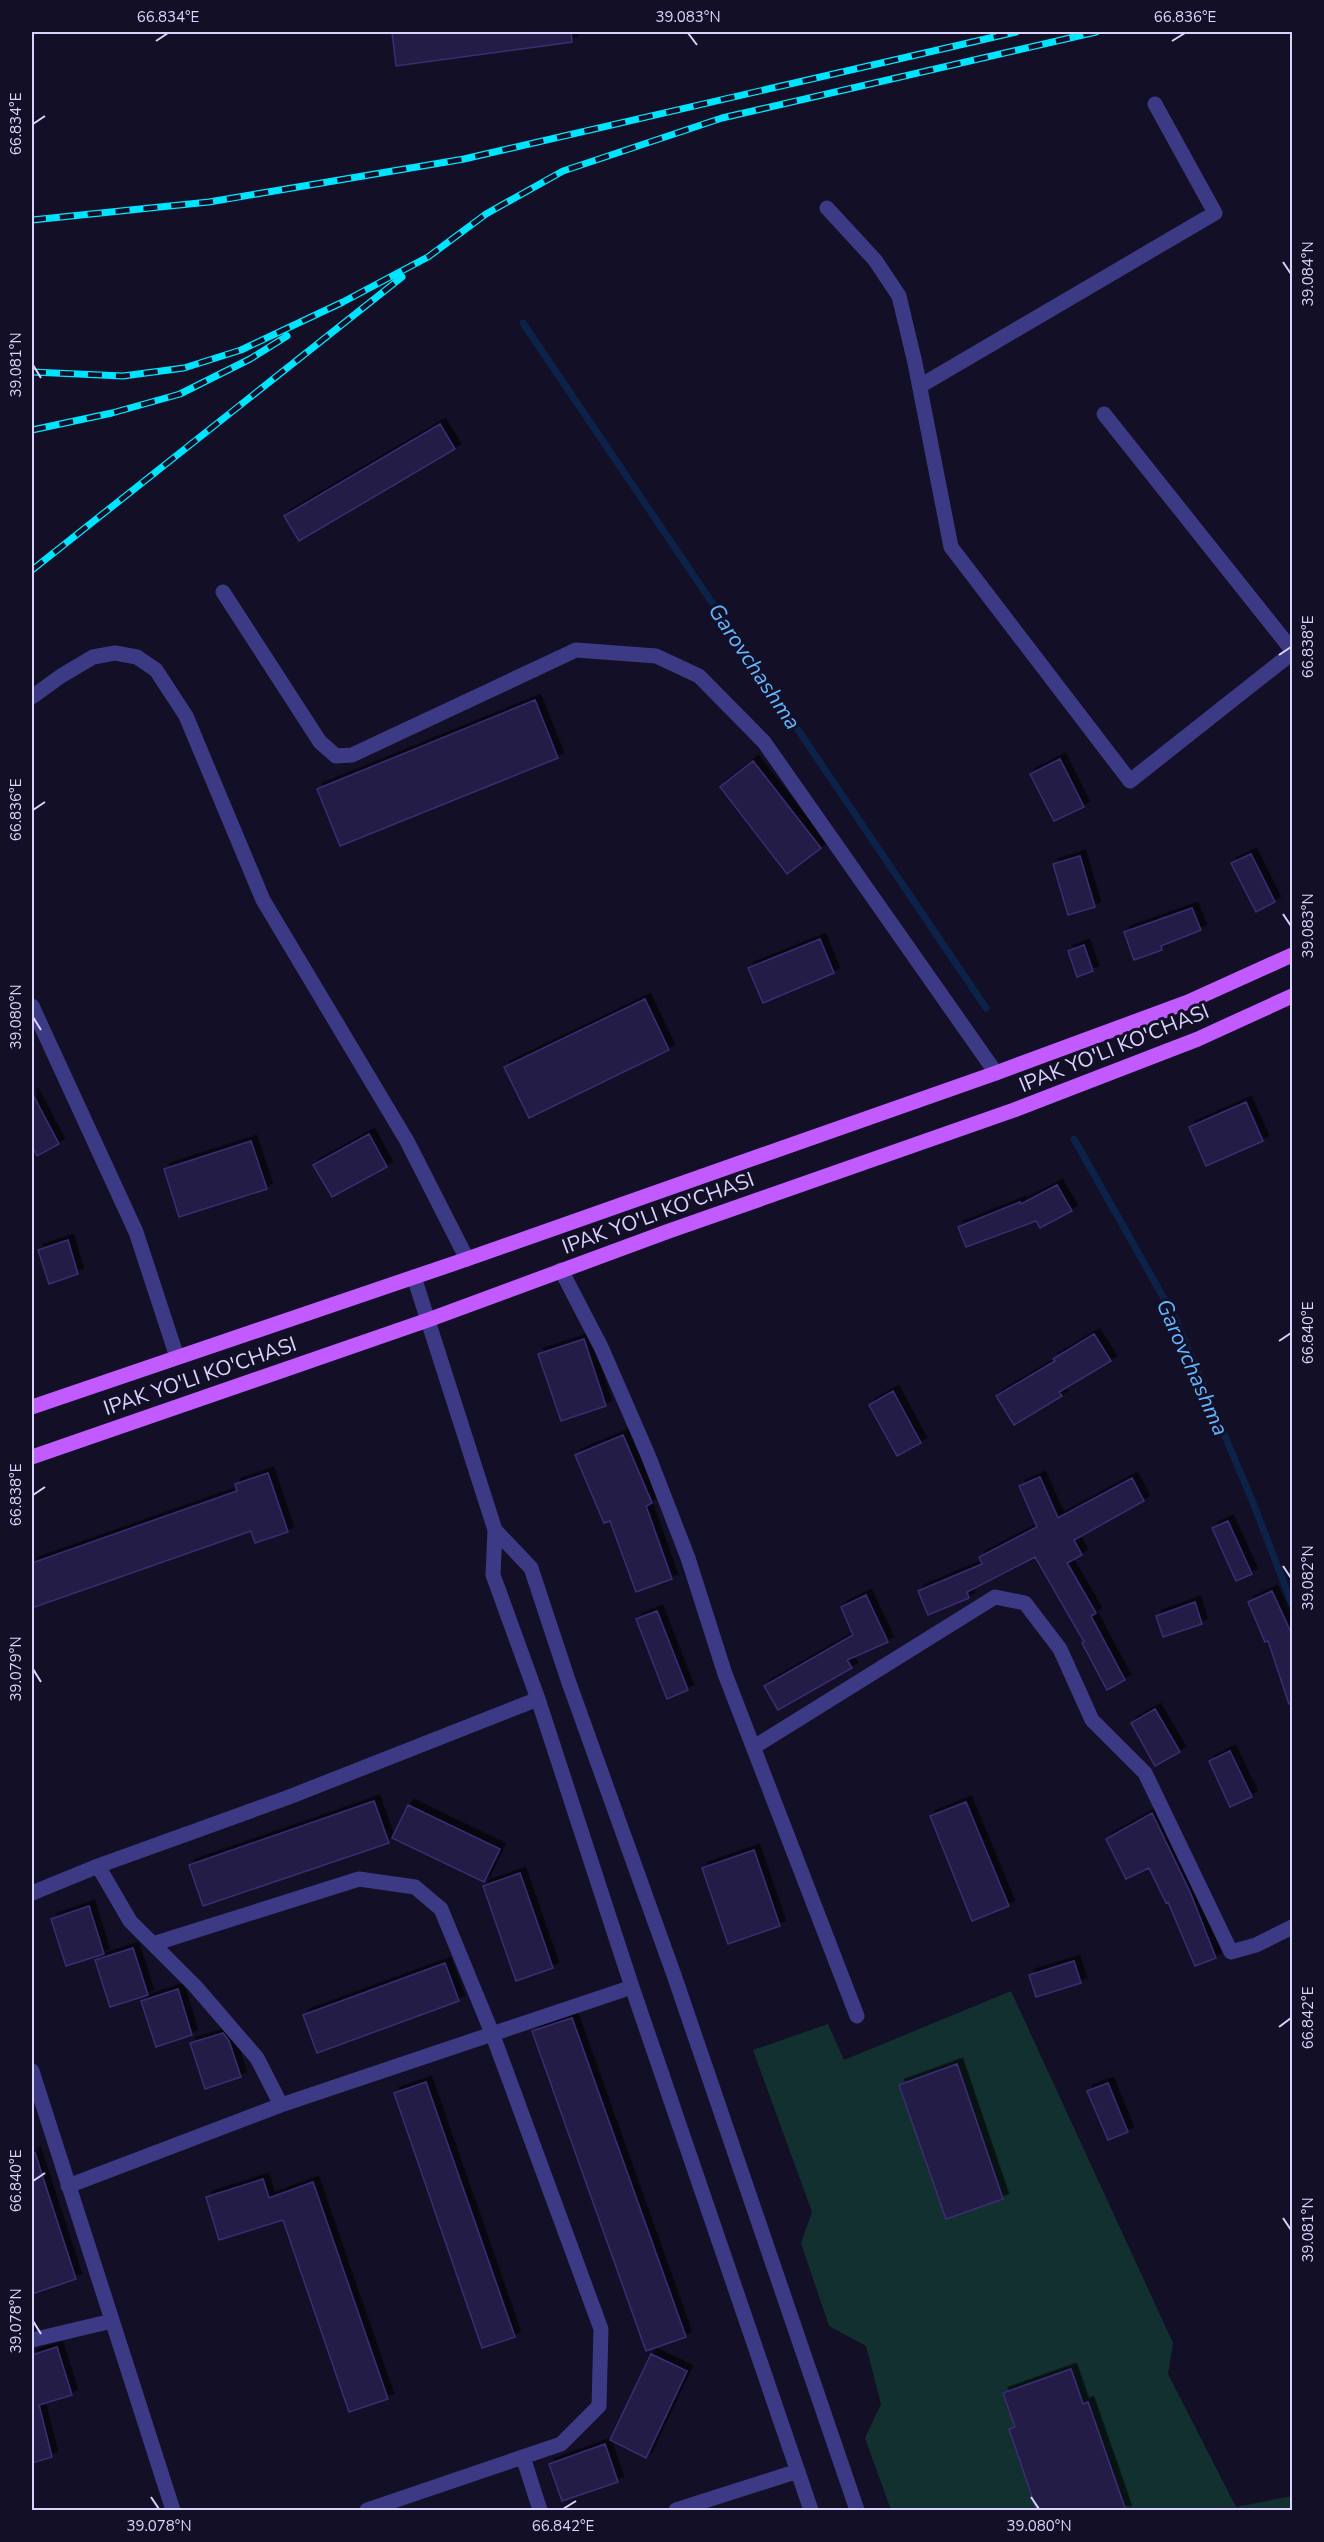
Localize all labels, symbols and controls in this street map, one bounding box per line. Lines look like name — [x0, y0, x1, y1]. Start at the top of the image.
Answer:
text: 66.834°E — [137, 7, 199, 27]
text: 39.083°N — [655, 7, 721, 27]
text: 66.836°E — [1154, 7, 1216, 27]
text: 66.834°E — [6, 93, 26, 155]
text: 39.084°N — [1298, 241, 1318, 307]
text: 39.081°N — [6, 332, 26, 398]
water label: Garovchashma — [701, 597, 808, 736]
text: 66.838°E — [1298, 616, 1318, 678]
text: 66.836°E — [6, 779, 26, 841]
text: 39.083°N — [1298, 893, 1318, 959]
text: 39.080°N — [6, 984, 26, 1050]
street label: IPAK YO'LI KO'CHASI — [1015, 997, 1213, 1099]
street label: IPAK YO'LI KO'CHASI — [558, 1165, 758, 1261]
water label: Garovchashma — [1149, 1294, 1236, 1440]
text: 66.840°E — [1298, 1302, 1318, 1364]
street label: IPAK YO'LI KO'CHASI — [100, 1330, 300, 1422]
text: 66.838°E — [6, 1464, 26, 1526]
text: 39.082°N — [1298, 1545, 1318, 1611]
text: 39.079°N — [6, 1636, 26, 1702]
text: 66.842°E — [1298, 1987, 1318, 2049]
text: 66.840°E — [6, 2150, 26, 2212]
text: 39.081°N — [1298, 2197, 1318, 2263]
text: 39.078°N — [6, 2288, 26, 2354]
text: 39.078°N — [126, 2516, 192, 2536]
text: 66.842°E — [532, 2516, 594, 2536]
text: 39.080°N — [1006, 2516, 1072, 2536]

